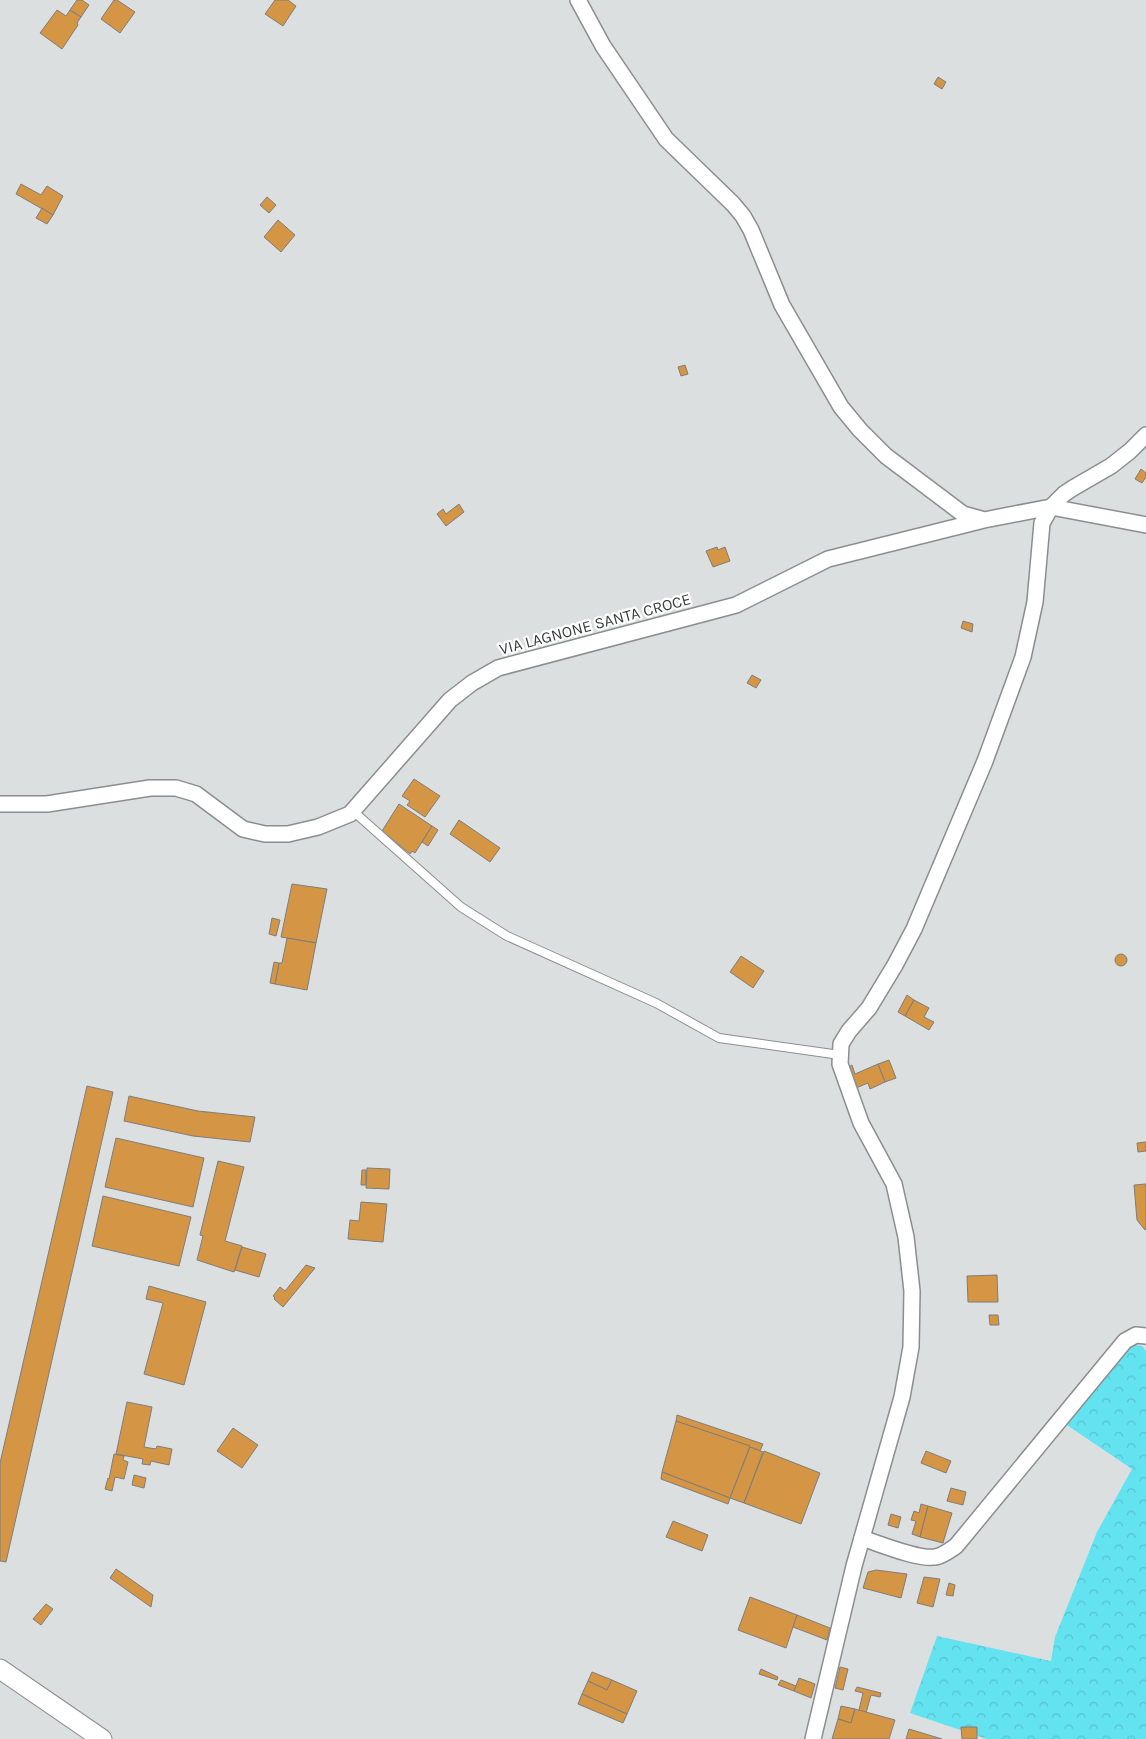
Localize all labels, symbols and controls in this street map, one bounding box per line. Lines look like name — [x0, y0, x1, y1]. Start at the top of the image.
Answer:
street label: VIA LAGNONE SANTA CROCE — [497, 589, 693, 659]

